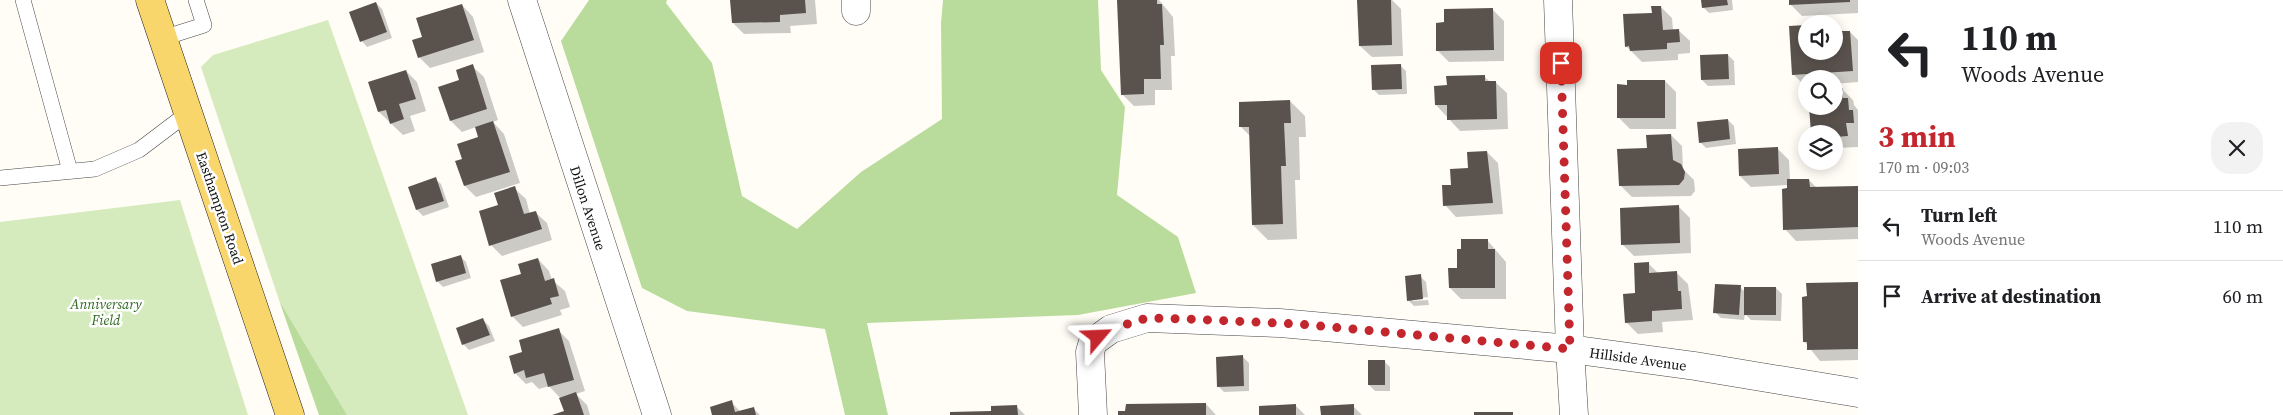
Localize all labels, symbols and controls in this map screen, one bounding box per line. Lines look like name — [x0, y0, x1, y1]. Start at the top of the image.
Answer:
text: 110 m — [1961, 14, 2057, 62]
map controls — [1798, 15, 1843, 170]
button: sound — [1798, 15, 1843, 60]
icon: left — [1878, 20, 1943, 85]
pin — [1540, 42, 1582, 84]
icon: arrive — [1547, 49, 1575, 77]
text: Woods Avenue — [1961, 59, 2104, 89]
button: search — [1798, 70, 1843, 115]
text: 3 min — [1878, 116, 1956, 157]
button: close — [2211, 122, 2263, 174]
button: layers — [1798, 125, 1843, 170]
street label: Easthampton Road — [191, 149, 249, 267]
text: 170 m · 09:03 — [1878, 156, 1969, 178]
street label: Dillon Avenue — [565, 163, 611, 253]
text: Turn left — [1921, 202, 1997, 228]
icon: left — [1878, 212, 1906, 240]
text: 110 m — [2213, 213, 2263, 239]
text: Woods Avenue — [1921, 228, 2025, 250]
icon: arrive — [1878, 282, 1906, 310]
text: Arrive at destination — [1921, 283, 2101, 309]
text: 60 m — [2222, 283, 2263, 309]
park label: Anniversary Field — [69, 294, 142, 330]
position arrow — [1071, 310, 1123, 362]
street label: Hillside Avenue — [1588, 342, 1688, 376]

